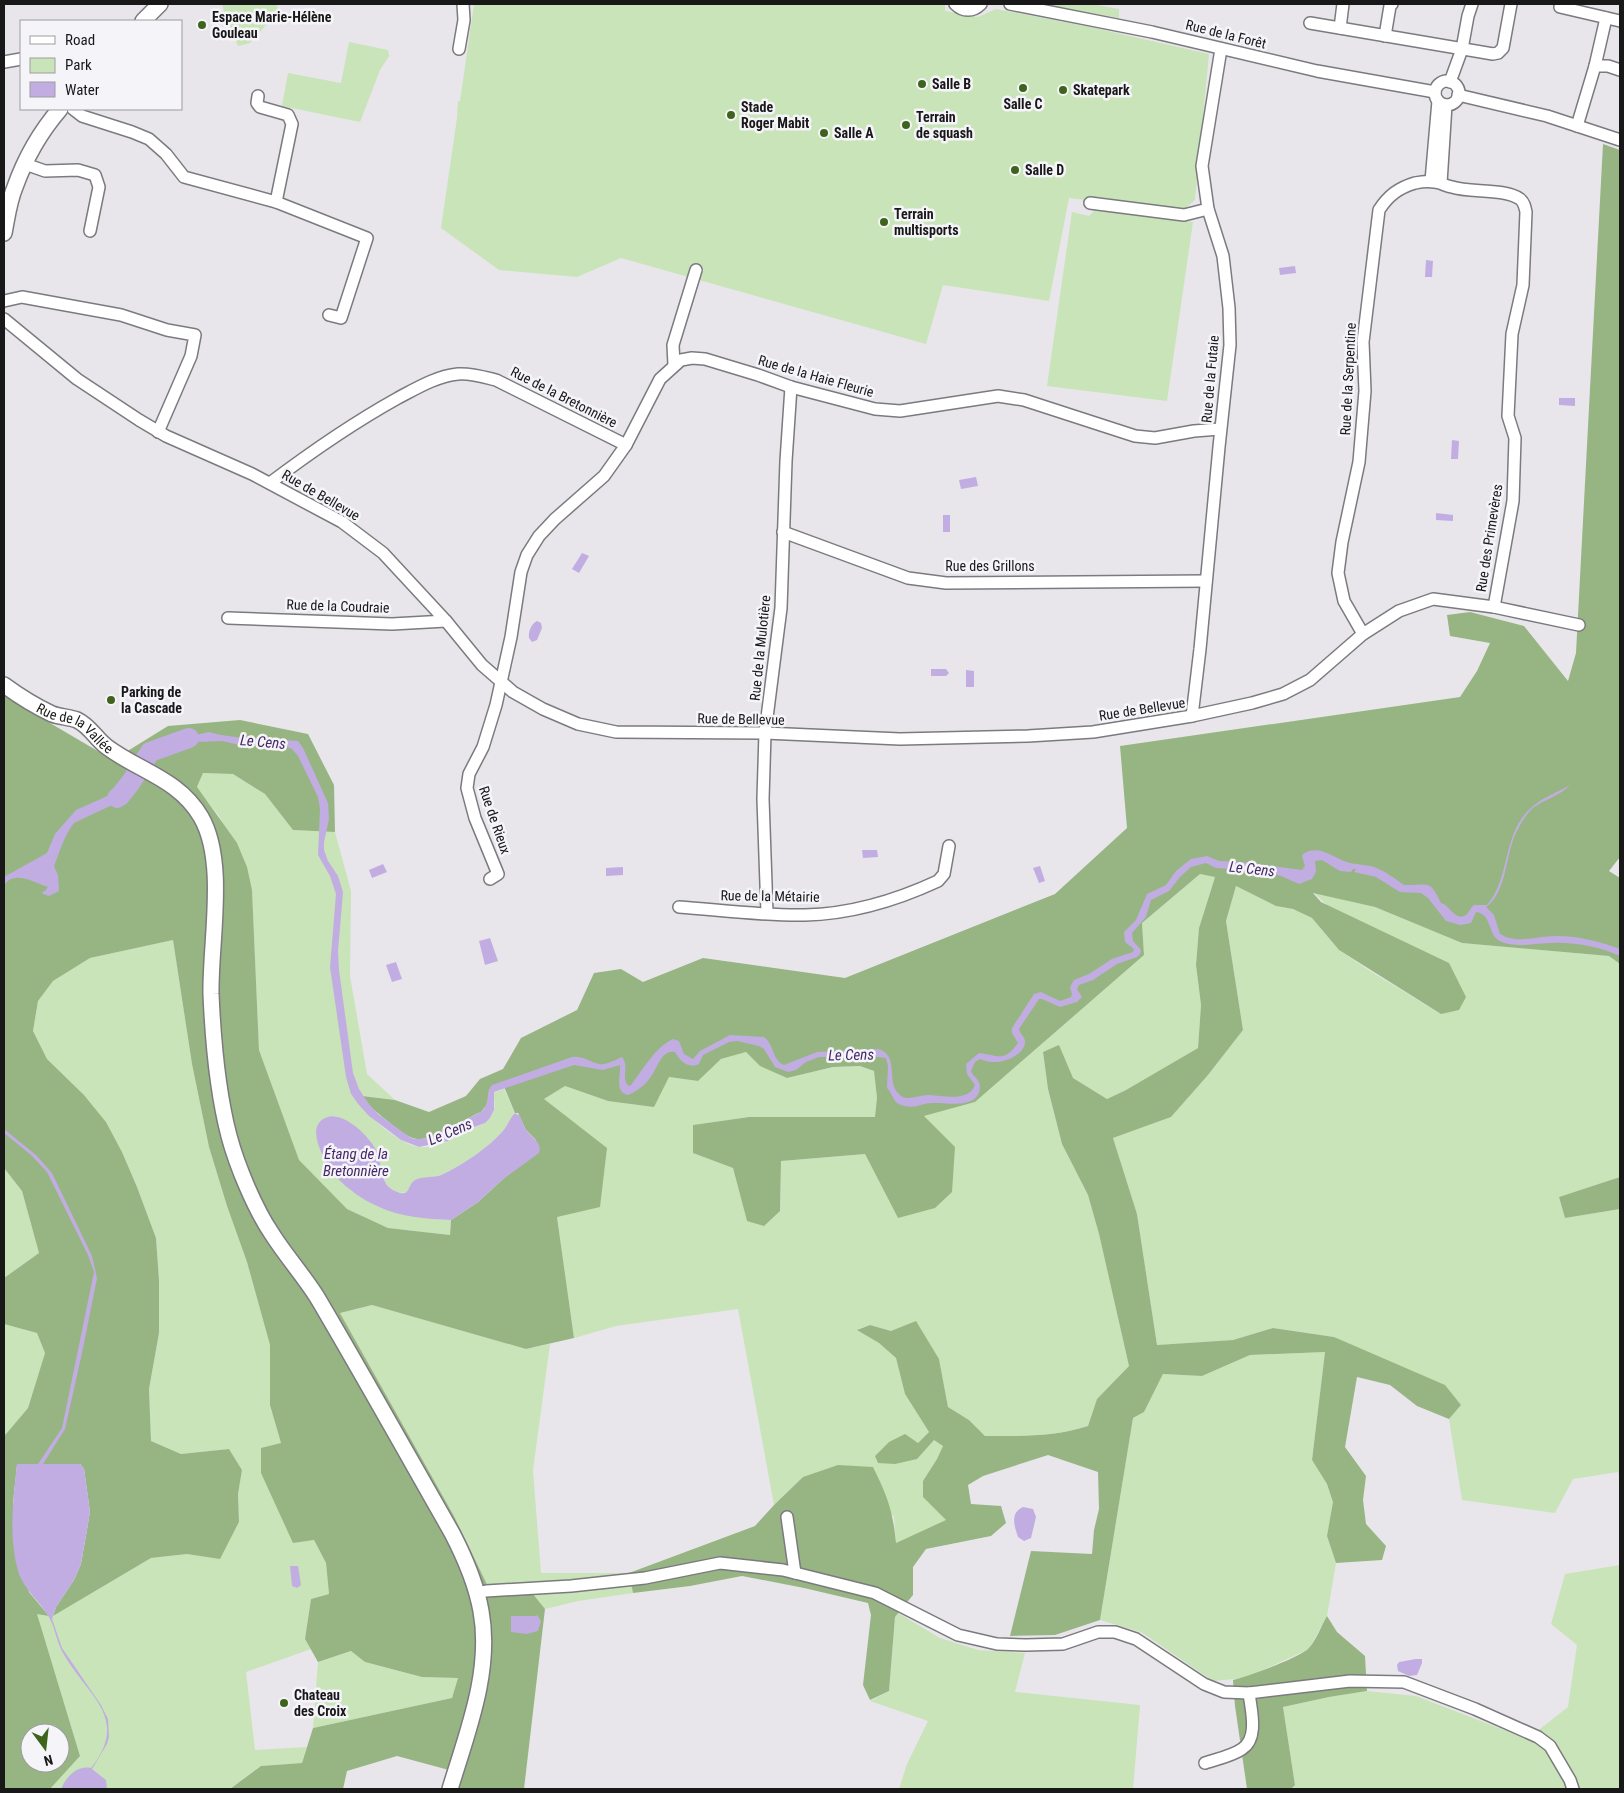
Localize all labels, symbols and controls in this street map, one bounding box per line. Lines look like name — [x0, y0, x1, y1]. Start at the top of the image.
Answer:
place label: Espace Marie-Hélène Gouleau — [212, 9, 332, 41]
street label: Rue de la Forêt — [1184, 16, 1268, 52]
marker: Espace Marie-Hélène Gouleau — [196, 19, 208, 31]
legend — [20, 20, 182, 110]
text: Road — [65, 31, 95, 49]
text: Park — [65, 56, 92, 74]
place label: Salle B — [932, 76, 971, 92]
marker: Salle B — [916, 78, 928, 90]
text: Water — [65, 81, 100, 99]
marker: Salle C — [1017, 82, 1029, 94]
place label: Skatepark — [1073, 82, 1130, 98]
marker: Skatepark — [1057, 84, 1069, 96]
place label: Salle C — [1003, 96, 1043, 112]
place label: Stade Roger Mabit — [741, 99, 809, 131]
marker: Stade Roger Mabit — [725, 109, 737, 121]
place label: Terrain de squash — [916, 109, 973, 141]
marker: Terrain de squash — [900, 119, 912, 131]
place label: Salle A — [834, 125, 874, 141]
marker: Salle A — [818, 127, 830, 139]
place label: Salle D — [1025, 162, 1064, 178]
marker: Salle D — [1009, 164, 1021, 176]
place label: Terrain multisports — [894, 206, 959, 238]
marker: Terrain multisports — [878, 216, 890, 228]
street label: Rue de la Serpentine — [1337, 322, 1359, 436]
street label: Rue de la Futaie — [1198, 334, 1222, 423]
street label: Rue de la Haie Fleurie — [756, 352, 876, 400]
street label: Rue de la Bretonnière — [508, 363, 620, 431]
street label: Rue de Bellevue — [279, 466, 363, 524]
street label: Rue des Primevères — [1473, 483, 1505, 593]
street label: Rue des Grillons — [945, 558, 1035, 574]
street label: Rue de la Mulotière — [747, 594, 774, 702]
street label: Rue de la Coudraie — [286, 596, 390, 616]
place label: Parking de la Cascade — [121, 684, 182, 716]
marker: Parking de la Cascade — [105, 694, 117, 706]
street label: Rue de Bellevue — [1098, 694, 1187, 724]
street label: Rue de la Vallée — [34, 700, 116, 757]
street label: Rue de Bellevue — [697, 710, 785, 728]
water label: Le Cens — [239, 731, 287, 753]
street label: Rue de Rieux — [476, 784, 514, 856]
water label: Le Cens — [1228, 858, 1276, 880]
street label: Rue de la Métairie — [720, 887, 820, 905]
water label: Le Cens — [828, 1046, 874, 1064]
water label: Le Cens — [425, 1115, 475, 1149]
water label: Étang de la Bretonnière — [323, 1145, 389, 1180]
place label: Chateau des Croix — [294, 1687, 347, 1719]
marker: Chateau des Croix — [278, 1697, 290, 1709]
north arrow — [20, 1723, 70, 1773]
text: N — [42, 1752, 55, 1769]

